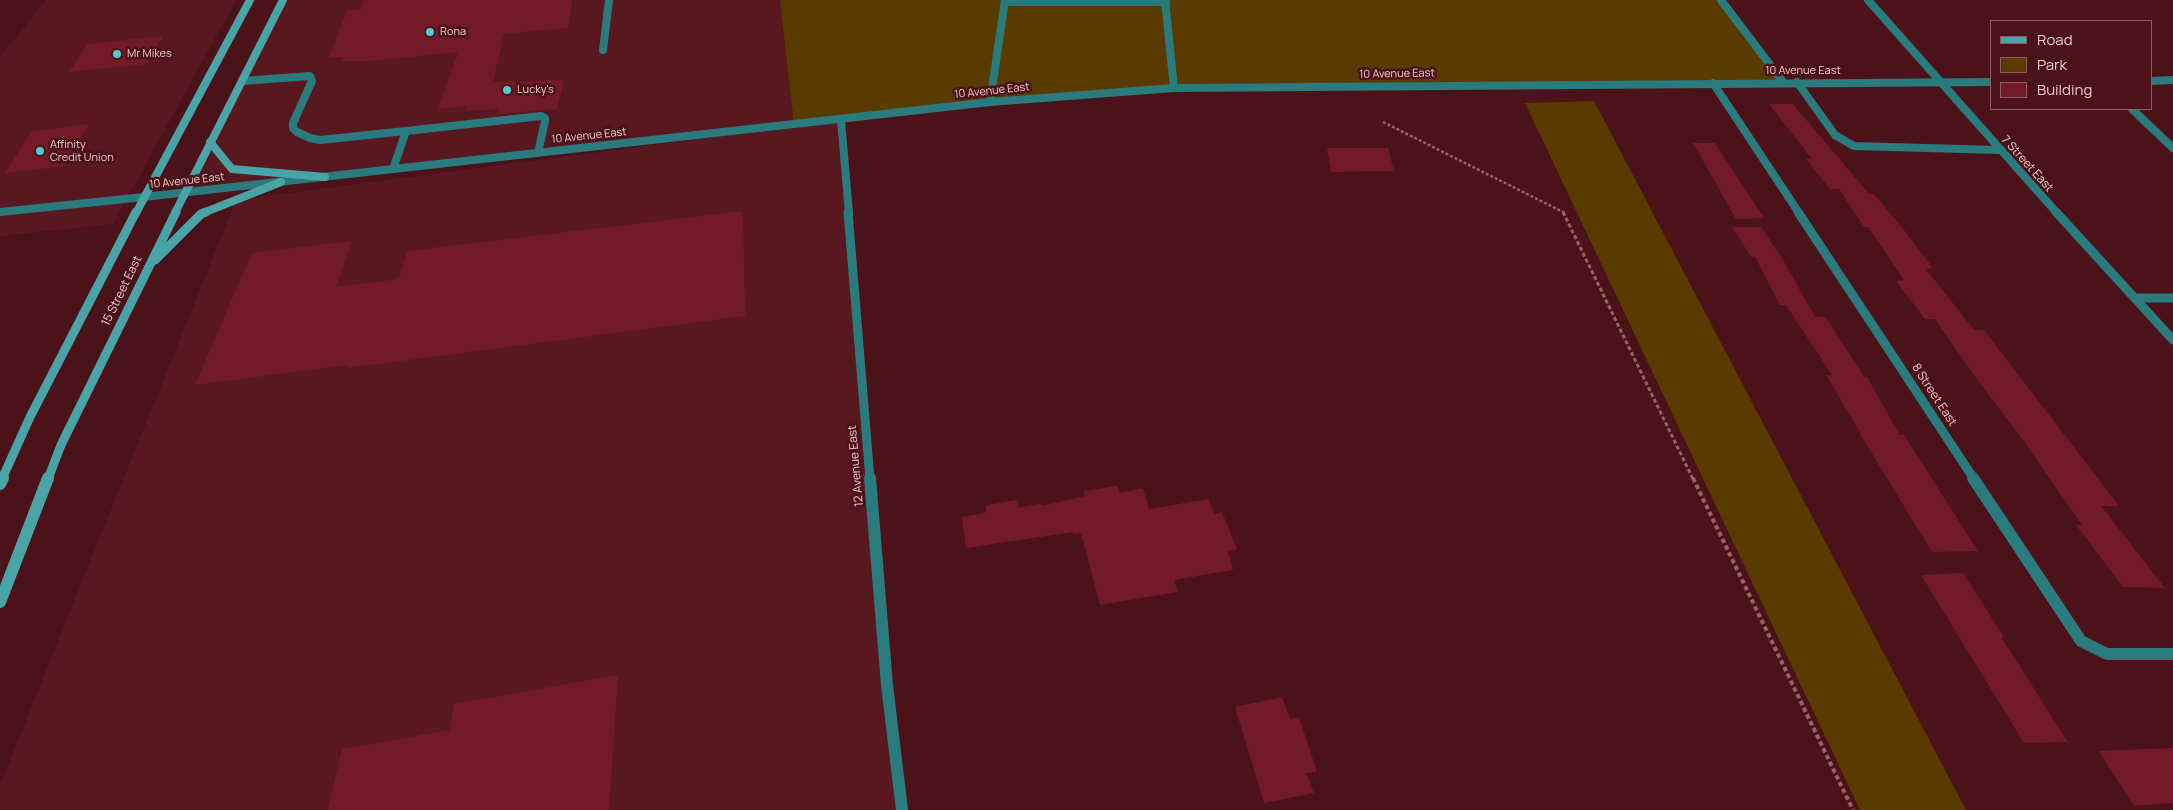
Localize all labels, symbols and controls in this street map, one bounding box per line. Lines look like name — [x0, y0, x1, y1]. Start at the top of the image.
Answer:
legend — [1990, 20, 2153, 110]
place label: Rona — [440, 25, 466, 39]
marker: Rona — [424, 26, 436, 38]
text: Road — [2037, 29, 2073, 50]
place label: Mr Mikes — [127, 47, 172, 61]
marker: Mr Mikes — [111, 48, 123, 60]
text: Park — [2037, 54, 2067, 75]
street label: 10 Avenue East — [1765, 64, 1841, 78]
street label: 10 Avenue East — [1359, 67, 1435, 81]
text: Building — [2037, 79, 2092, 100]
street label: 10 Avenue East — [954, 80, 1030, 102]
place label: Lucky's — [517, 83, 554, 97]
marker: Lucky's — [501, 84, 513, 96]
street label: 10 Avenue East — [551, 125, 627, 147]
street label: 7 Street East — [1998, 133, 2056, 195]
place label: Affinity Credit Union — [50, 138, 114, 164]
marker: Affinity Credit Union — [34, 145, 46, 157]
street label: 10 Avenue East — [149, 170, 225, 192]
street label: 15 Street East — [99, 254, 145, 328]
street label: 8 Street East — [1908, 361, 1960, 429]
street label: 12 Avenue East — [845, 425, 867, 507]

